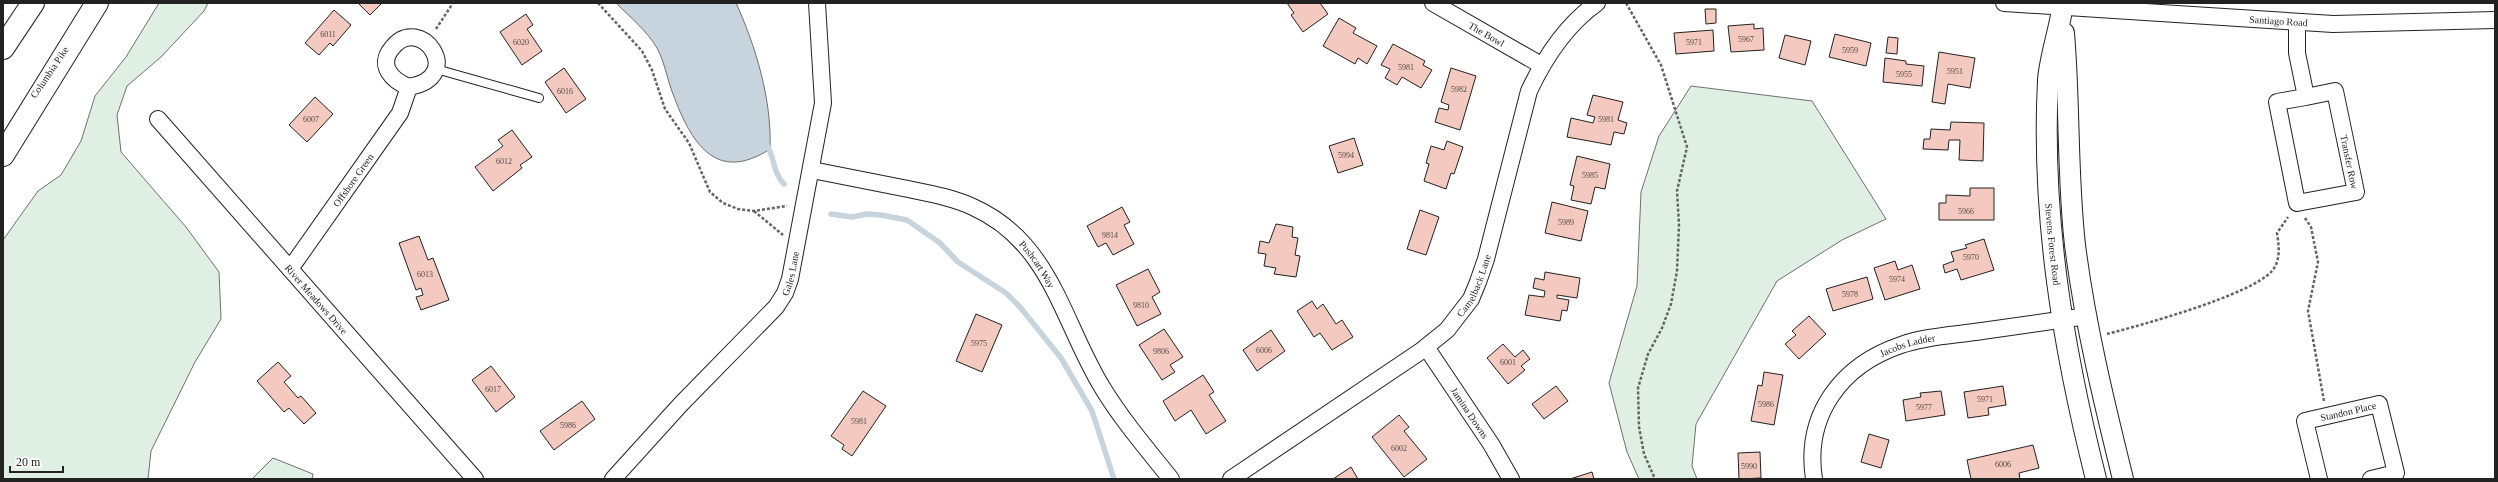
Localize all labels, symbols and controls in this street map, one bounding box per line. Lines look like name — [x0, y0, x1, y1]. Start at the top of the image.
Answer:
street label: Santiago Road — [2249, 14, 2308, 28]
street label: The Bowl — [1467, 20, 1507, 49]
house number: 6011 — [320, 30, 336, 39]
house number: 5967 — [1738, 35, 1754, 44]
house number: 6020 — [513, 38, 529, 47]
house number: 5971 — [1686, 38, 1702, 47]
street label: Columbia Pike — [28, 44, 71, 100]
house number: 5959 — [1842, 46, 1858, 55]
house number: 5981 — [1398, 63, 1414, 72]
house number: 5951 — [1947, 67, 1963, 76]
house number: 5955 — [1896, 70, 1912, 79]
house number: 5982 — [1451, 85, 1467, 94]
house number: 6016 — [557, 87, 573, 96]
house number: 6007 — [303, 115, 319, 124]
house number: 5981 — [1598, 115, 1614, 124]
street label: Transfer Row — [2338, 134, 2360, 191]
house number: 5994 — [1338, 151, 1354, 160]
street label: Offshore Green — [331, 152, 376, 209]
house number: 6012 — [496, 157, 512, 166]
house number: 5985 — [1582, 171, 1598, 180]
street label: Stevens Forest Road — [2043, 203, 2062, 286]
house number: 5966 — [1958, 207, 1974, 216]
house number: 5989 — [1558, 218, 1574, 227]
house number: 9814 — [1102, 231, 1118, 240]
street label: Pushcart Way — [1017, 238, 1057, 290]
street label: Gales Lane — [780, 250, 801, 297]
street label: Camelback Lane — [1454, 253, 1493, 319]
house number: 5970 — [1963, 253, 1979, 262]
street label: River Meadows Drive — [283, 262, 350, 337]
house number: 6013 — [417, 270, 433, 279]
house number: 5974 — [1889, 275, 1905, 284]
house number: 5978 — [1842, 290, 1858, 299]
house number: 9810 — [1133, 301, 1149, 310]
street label: Jacobs Ladder — [1878, 332, 1937, 359]
house number: 5975 — [971, 339, 987, 348]
house number: 6006 — [1256, 346, 1272, 355]
house number: 9806 — [1153, 347, 1169, 356]
house number: 6001 — [1500, 358, 1516, 367]
house number: 6017 — [485, 385, 501, 394]
street label: Jamina Downs — [1449, 385, 1491, 441]
house number: 5971 — [1977, 395, 1993, 404]
house number: 5986 — [1758, 400, 1774, 409]
street label: Standon Place — [2319, 400, 2378, 423]
house number: 5977 — [1916, 403, 1932, 412]
house number: 5981 — [851, 417, 867, 426]
house number: 5986 — [560, 421, 576, 430]
house number: 6002 — [1391, 444, 1407, 453]
scale bar — [10, 448, 63, 474]
text: 20 m — [16, 455, 41, 469]
house number: 6006 — [1995, 460, 2011, 469]
house number: 5990 — [1741, 462, 1757, 471]

